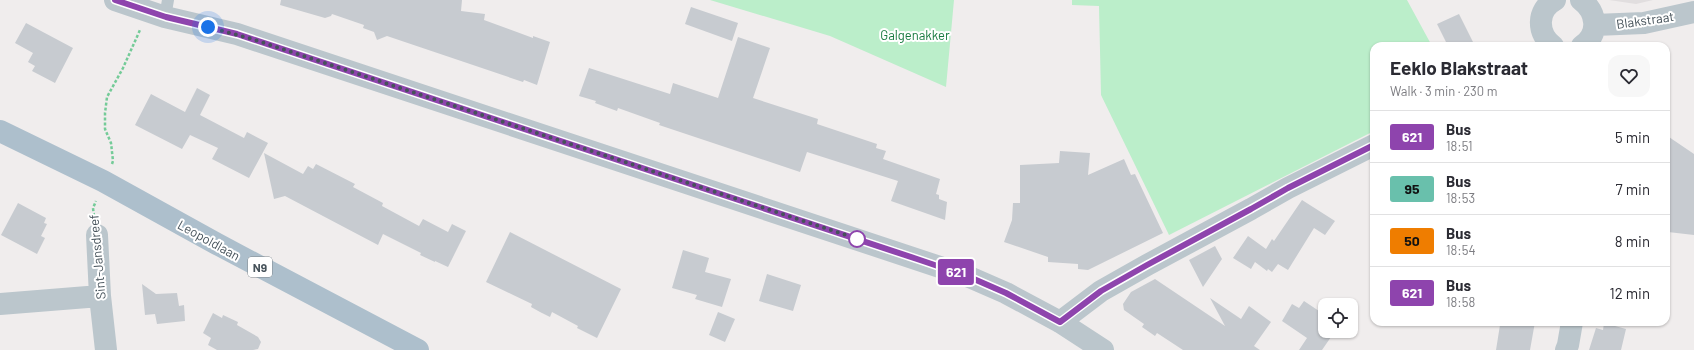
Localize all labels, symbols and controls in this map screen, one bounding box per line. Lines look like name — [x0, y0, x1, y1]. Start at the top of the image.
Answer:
street label: Blakstraat — [1615, 8, 1675, 32]
your location — [198, 17, 218, 37]
park label: Galgenakker — [880, 27, 950, 43]
button: heart — [1608, 55, 1650, 97]
text: Eeklo Blakstraat — [1390, 56, 1528, 79]
text: Walk · 3 min · 230 m — [1390, 83, 1497, 99]
text: Bus — [1446, 120, 1471, 138]
text: 621 — [1402, 128, 1422, 145]
text: 5 min — [1615, 128, 1650, 146]
text: 18:51 — [1446, 138, 1473, 154]
text: Bus — [1446, 172, 1471, 190]
text: 95 — [1405, 180, 1419, 197]
text: 7 min — [1616, 180, 1650, 198]
text: 18:53 — [1446, 190, 1475, 206]
street label: Sint-Jansdreef — [85, 214, 109, 300]
street label: Leopoldlaan — [175, 216, 243, 264]
text: Bus — [1446, 224, 1471, 242]
unlabelled marker — [848, 230, 866, 248]
text: 50 — [1404, 232, 1420, 249]
text: 8 min — [1615, 232, 1650, 250]
text: 18:54 — [1446, 242, 1476, 258]
road number: N9 — [248, 257, 272, 277]
line badge: 621 — [933, 259, 979, 285]
text: 621 — [946, 263, 966, 280]
text: Bus — [1446, 276, 1471, 294]
text: 621 — [1402, 284, 1422, 301]
text: 12 min — [1609, 284, 1650, 302]
text: 18:58 — [1446, 294, 1475, 310]
map controls — [1318, 298, 1358, 338]
button: locate — [1318, 298, 1358, 338]

